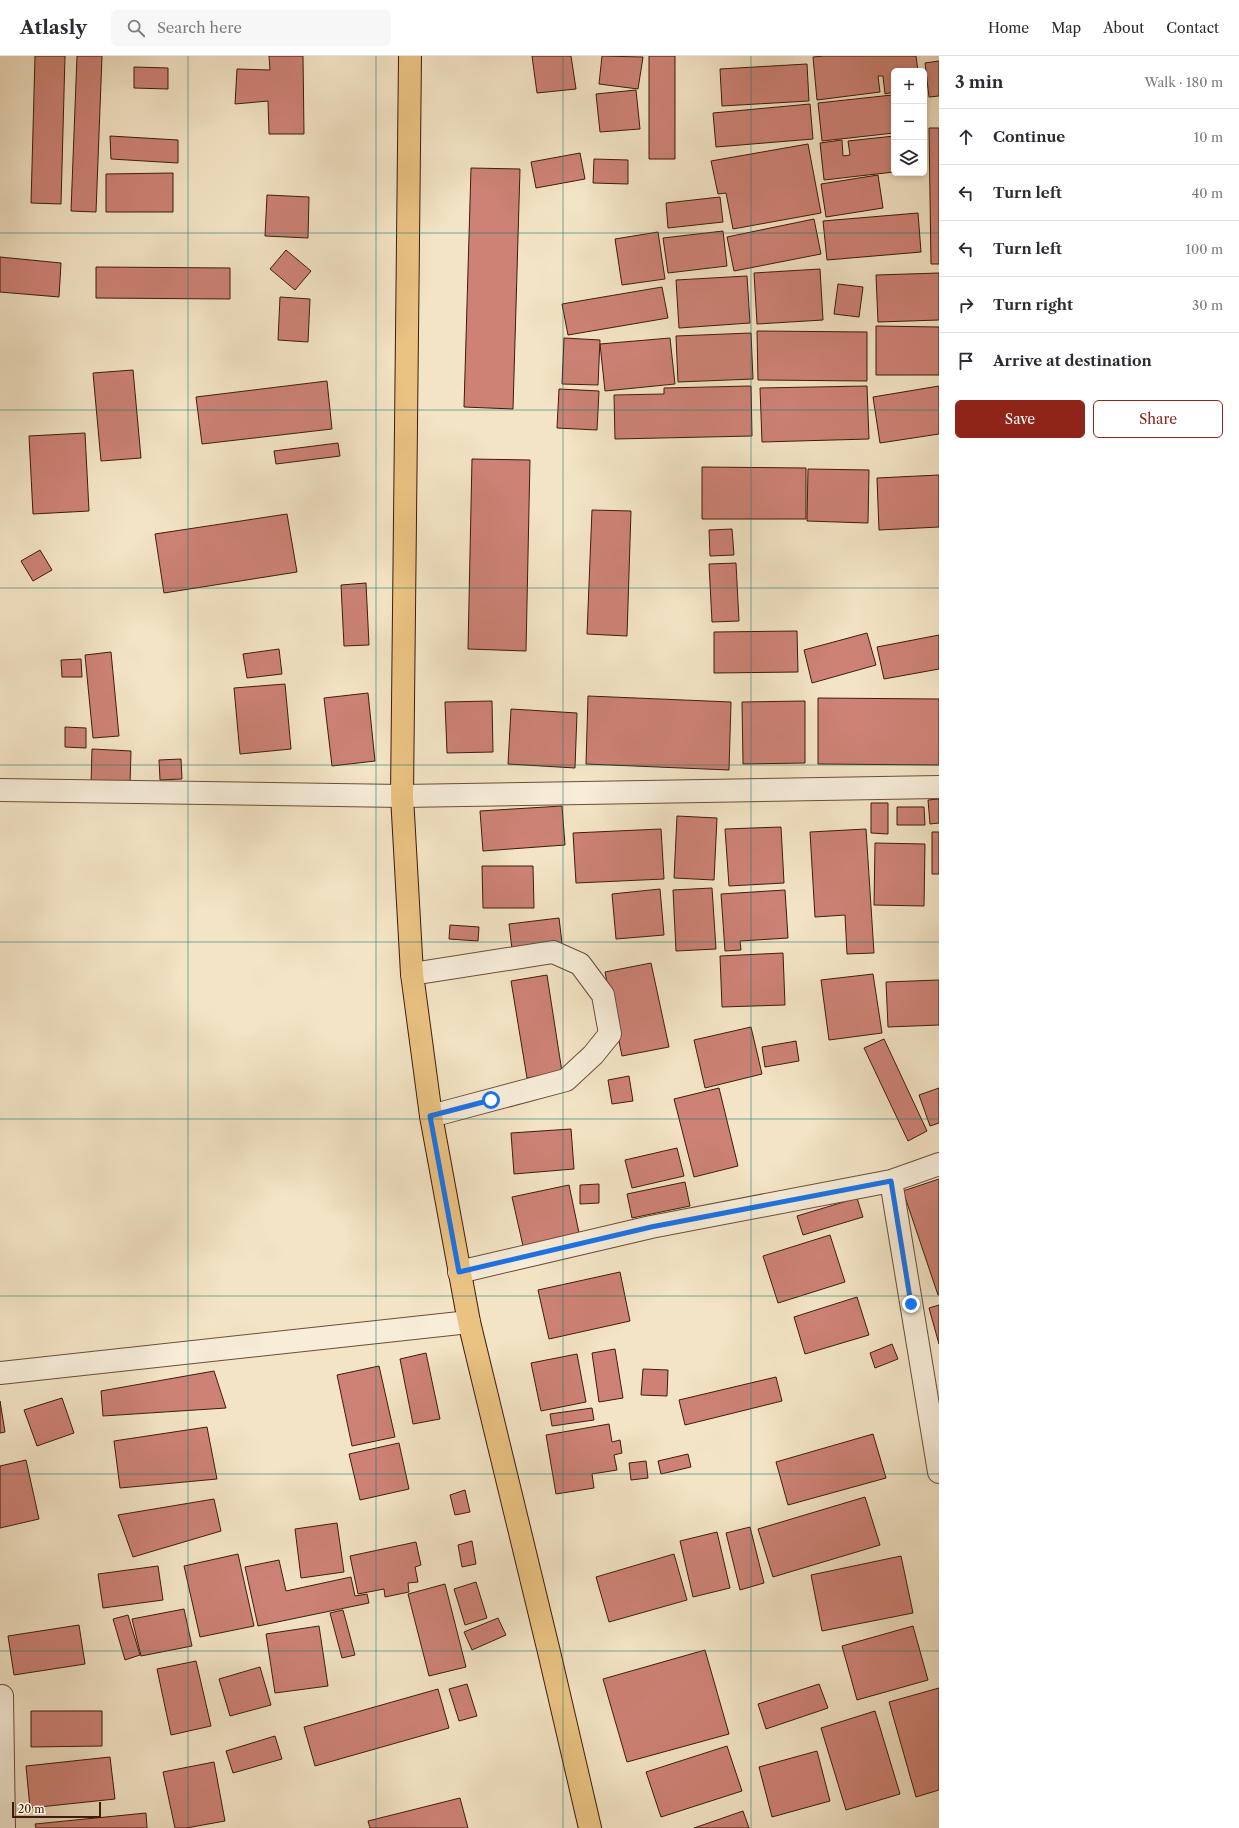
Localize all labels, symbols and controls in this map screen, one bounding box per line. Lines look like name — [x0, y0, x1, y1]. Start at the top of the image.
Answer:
search box — [111, 10, 391, 46]
text: Atlasly — [20, 16, 87, 39]
icon: search — [125, 17, 147, 39]
text: Search here — [157, 18, 242, 37]
text: Home — [988, 19, 1029, 37]
text: Map — [1051, 19, 1081, 37]
text: About — [1103, 19, 1144, 37]
text: Contact — [1166, 19, 1219, 37]
map controls — [891, 68, 927, 176]
button: + — [891, 68, 927, 104]
text: 3 min — [955, 72, 1004, 92]
text: Walk · 180 m — [1144, 74, 1223, 90]
button: − — [891, 104, 927, 140]
icon: ahead — [955, 126, 977, 148]
text: Continue — [993, 127, 1065, 146]
text: 10 m — [1194, 129, 1223, 145]
button: layers — [891, 140, 927, 176]
icon: left — [955, 182, 977, 204]
text: Turn left — [993, 183, 1062, 202]
text: 40 m — [1192, 185, 1223, 201]
icon: left — [955, 238, 977, 260]
text: Turn left — [993, 239, 1062, 258]
text: 100 m — [1185, 241, 1223, 257]
icon: right — [955, 294, 977, 316]
text: Turn right — [993, 295, 1073, 314]
text: 30 m — [1192, 297, 1223, 313]
icon: arrive — [955, 350, 977, 372]
text: Arrive at destination — [993, 351, 1152, 370]
button: Save — [955, 400, 1085, 438]
button: Share — [1093, 400, 1223, 438]
route start — [482, 1091, 500, 1109]
route end — [902, 1295, 920, 1313]
scale bar — [12, 1800, 101, 1819]
text: 20 m — [18, 1802, 44, 1816]

